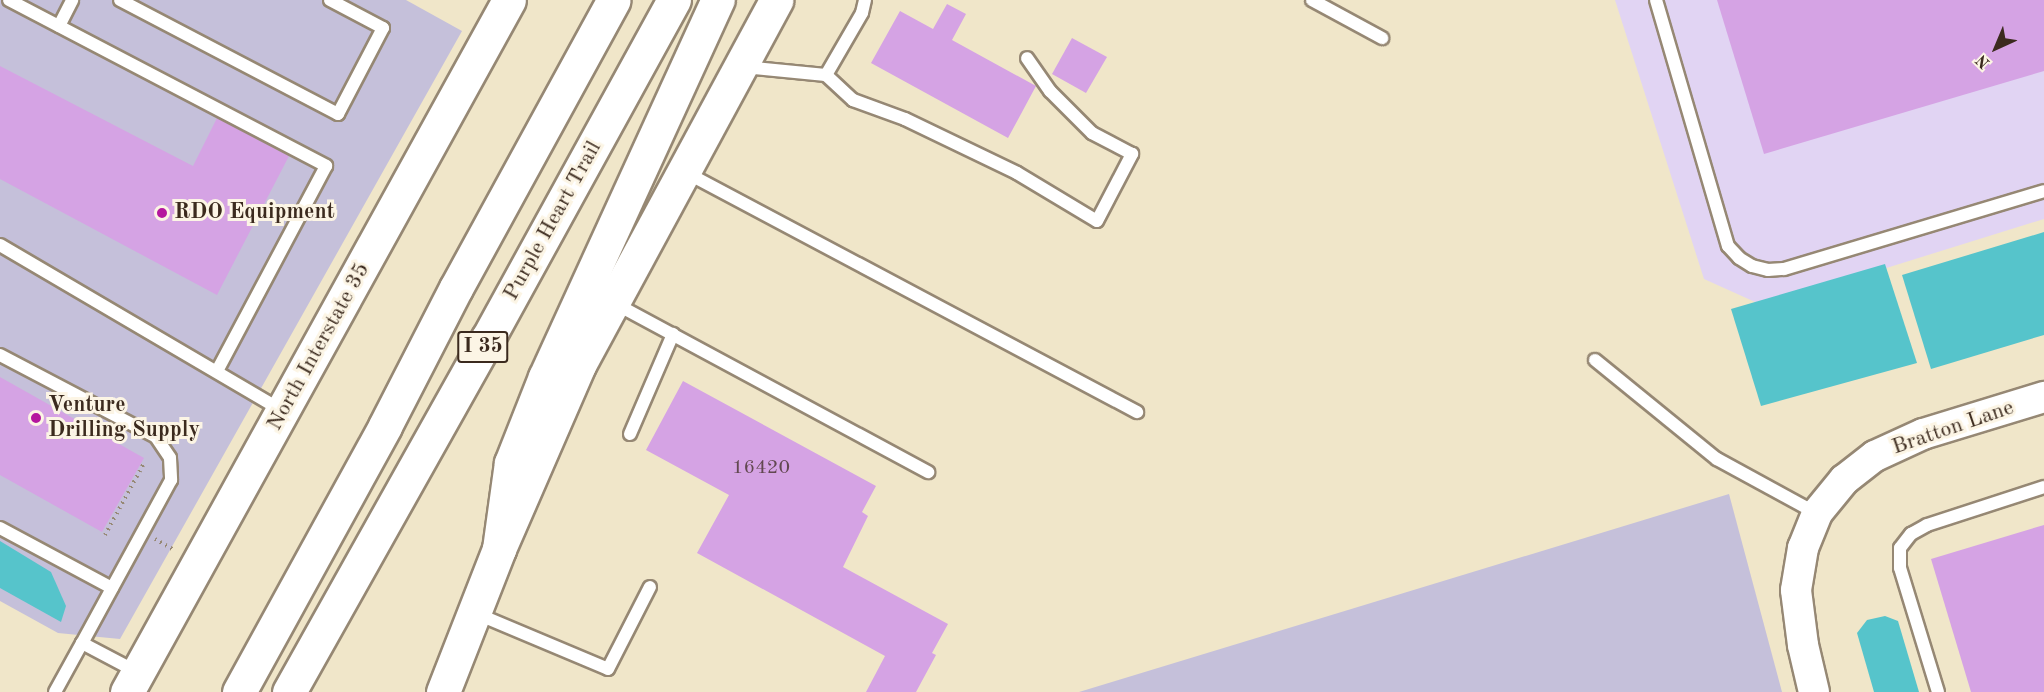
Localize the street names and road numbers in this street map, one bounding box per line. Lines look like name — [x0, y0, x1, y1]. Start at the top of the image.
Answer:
street label: Purple Heart Trail — [498, 137, 608, 305]
street label: North Interstate 35 — [262, 259, 376, 435]
road number: I 35 — [456, 329, 510, 365]
street label: Bratton Lane — [1889, 395, 2017, 461]

